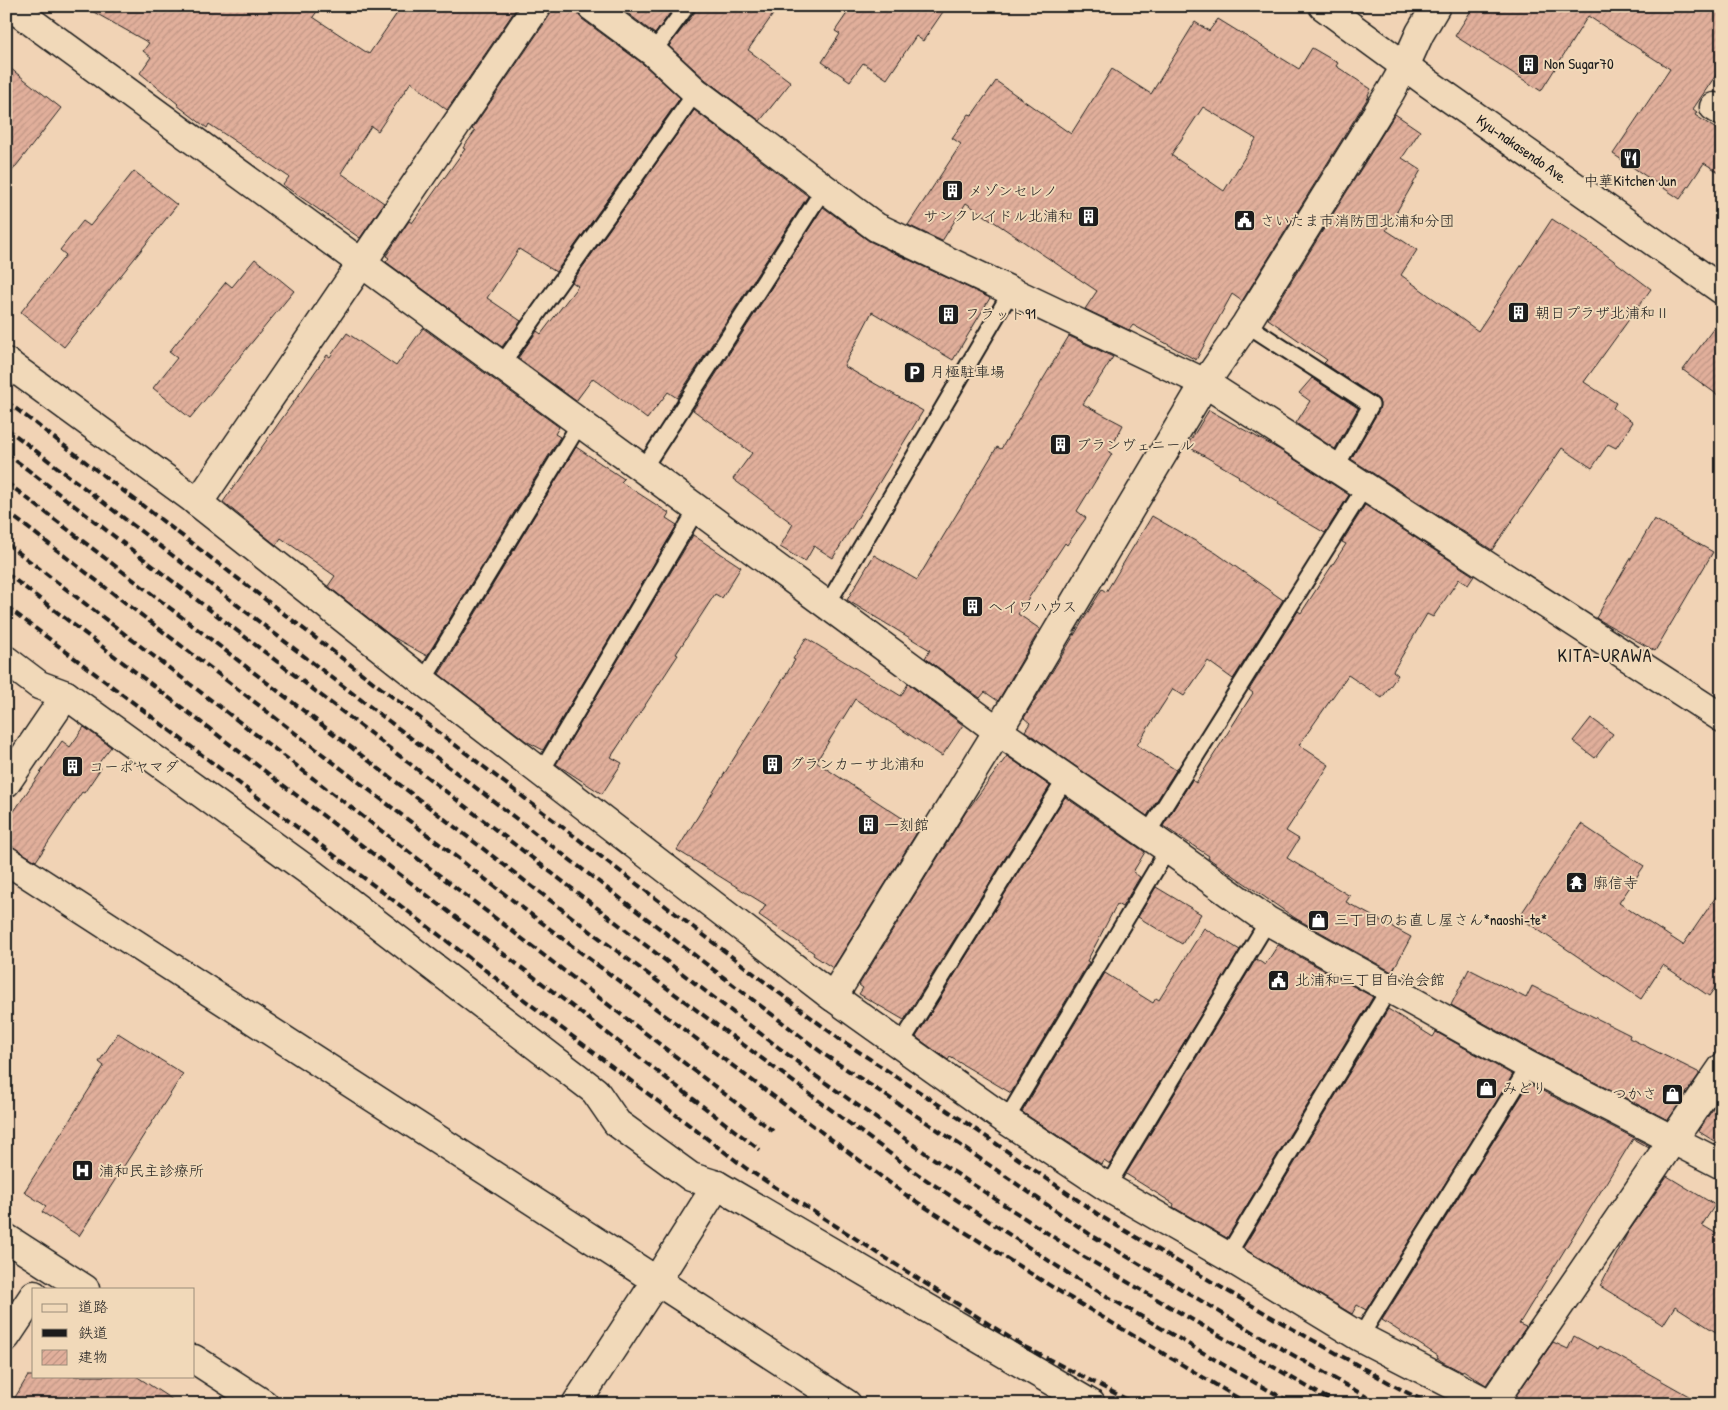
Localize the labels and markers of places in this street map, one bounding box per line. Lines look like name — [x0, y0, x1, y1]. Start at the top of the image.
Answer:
building icon: Non Sugar70 — [1516, 52, 1540, 76]
place label: Non Sugar70 — [1544, 53, 1614, 74]
restaurant icon: 中華Kitchen Jun — [1618, 146, 1642, 170]
place label: 中華Kitchen Jun — [1583, 170, 1677, 191]
building icon: メゾンセレノ — [940, 179, 964, 203]
place label: メゾンセレノ — [968, 180, 1057, 201]
building icon: サンクレイドル北浦和 — [1077, 204, 1101, 228]
place label: サンクレイドル北浦和 — [924, 205, 1073, 226]
public building icon: さいたま市消防団北浦和分団 — [1232, 209, 1256, 233]
place label: さいたま市消防団北浦和分団 — [1260, 210, 1454, 231]
building icon: 朝日プラザ北浦和Ⅱ — [1507, 301, 1531, 325]
building icon: フラット91 — [937, 302, 961, 326]
place label: 朝日プラザ北浦和Ⅱ — [1535, 302, 1670, 323]
place label: フラット91 — [965, 303, 1036, 324]
parking icon: 月極駐車場 — [902, 360, 926, 384]
place label: 月極駐車場 — [930, 361, 1005, 382]
building icon: ブランヴェニール — [1048, 433, 1072, 457]
place label: ブランヴェニール — [1076, 434, 1195, 455]
building icon: ヘイワハウス — [960, 595, 984, 619]
place label: ヘイワハウス — [988, 596, 1077, 617]
building icon: グランカーサ北浦和 — [761, 752, 785, 776]
place label: グランカーサ北浦和 — [789, 753, 925, 774]
building icon: コーポヤマダ — [61, 755, 85, 779]
place label: コーポヤマダ — [89, 756, 179, 777]
building icon: 一刻館 — [856, 813, 880, 837]
place label: 一刻館 — [884, 814, 929, 835]
temple icon: 廓信寺 — [1565, 871, 1589, 895]
place label: 廓信寺 — [1593, 872, 1638, 893]
shop icon: 三丁目のお直し屋さん*naoshi-te* — [1306, 908, 1330, 932]
place label: 三丁目のお直し屋さん*naoshi-te* — [1334, 909, 1547, 930]
public building icon: 北浦和三丁目自治会館 — [1267, 968, 1291, 992]
place label: 北浦和三丁目自治会館 — [1295, 969, 1445, 990]
shop icon: みどり — [1474, 1076, 1498, 1100]
place label: みどり — [1502, 1077, 1547, 1098]
shop icon: つかさ — [1661, 1082, 1685, 1106]
place label: つかさ — [1612, 1083, 1657, 1104]
hospital icon: 浦和民主診療所 — [71, 1159, 95, 1183]
place label: 浦和民主診療所 — [99, 1160, 204, 1181]

